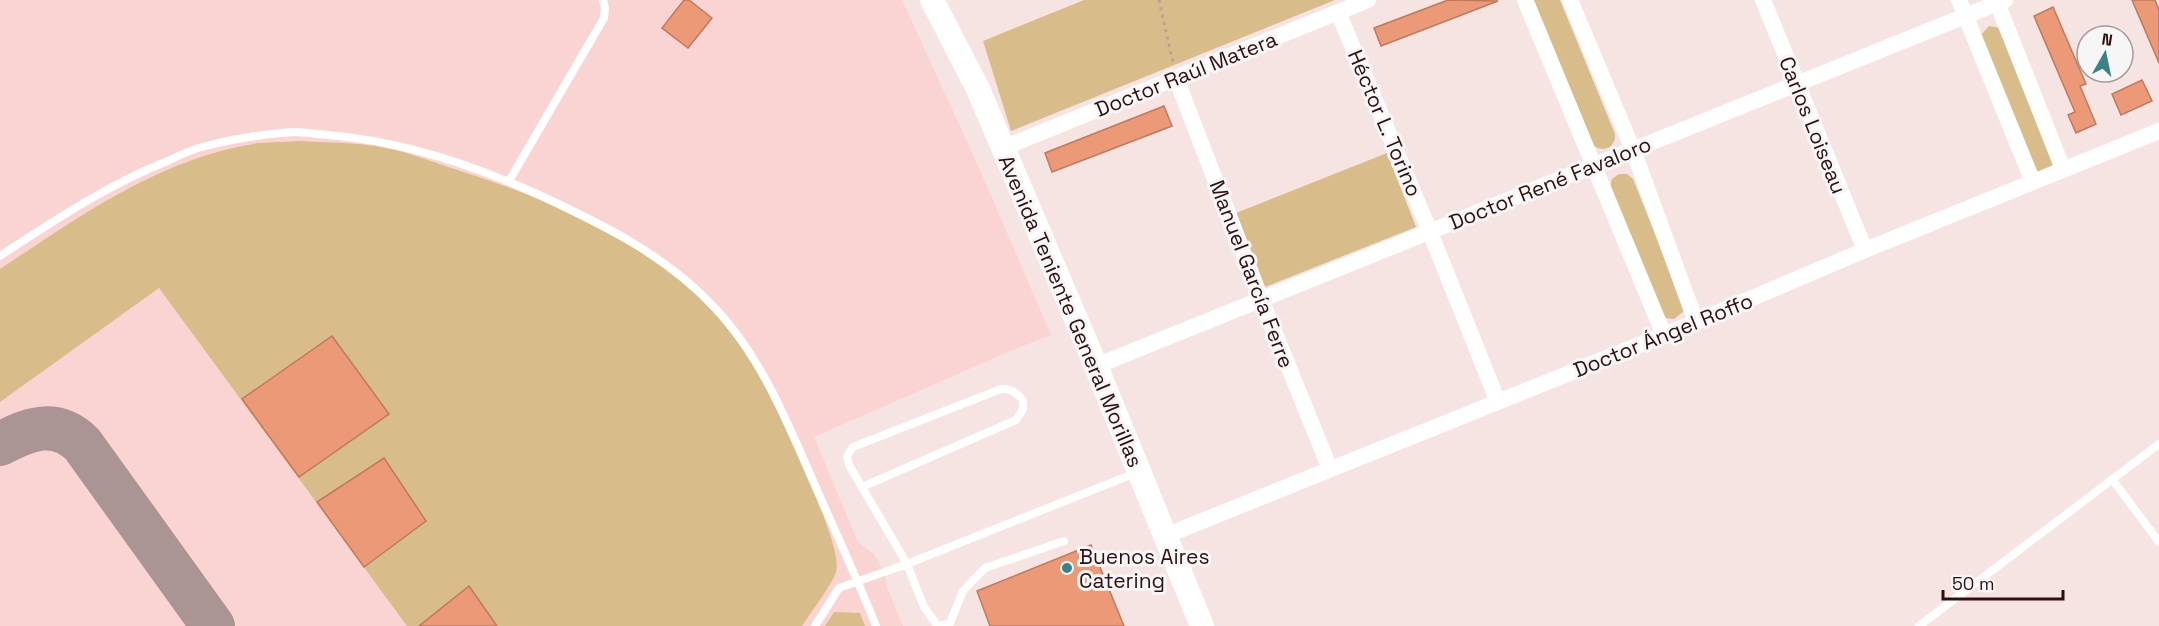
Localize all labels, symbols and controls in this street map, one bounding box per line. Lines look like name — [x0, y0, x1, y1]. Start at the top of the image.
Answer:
north arrow — [2075, 24, 2135, 84]
street label: Doctor Raúl Matera — [1091, 25, 1281, 123]
text: N — [2100, 28, 2114, 51]
street label: Héctor L. Torino — [1342, 45, 1428, 201]
street label: Carlos Loiseau — [1773, 52, 1853, 198]
street label: Doctor René Favaloro — [1445, 130, 1655, 236]
street label: Avenida Teniente General Morillas — [993, 151, 1149, 471]
street label: Manuel García Ferre — [1204, 176, 1300, 372]
street label: Doctor Ángel Roffo — [1569, 287, 1757, 383]
place label: Buenos Aires Catering — [1079, 543, 1210, 594]
marker: Buenos Aires Catering — [1060, 561, 1074, 575]
scale bar — [1943, 563, 2063, 601]
text: 50 m — [1952, 572, 1994, 595]

